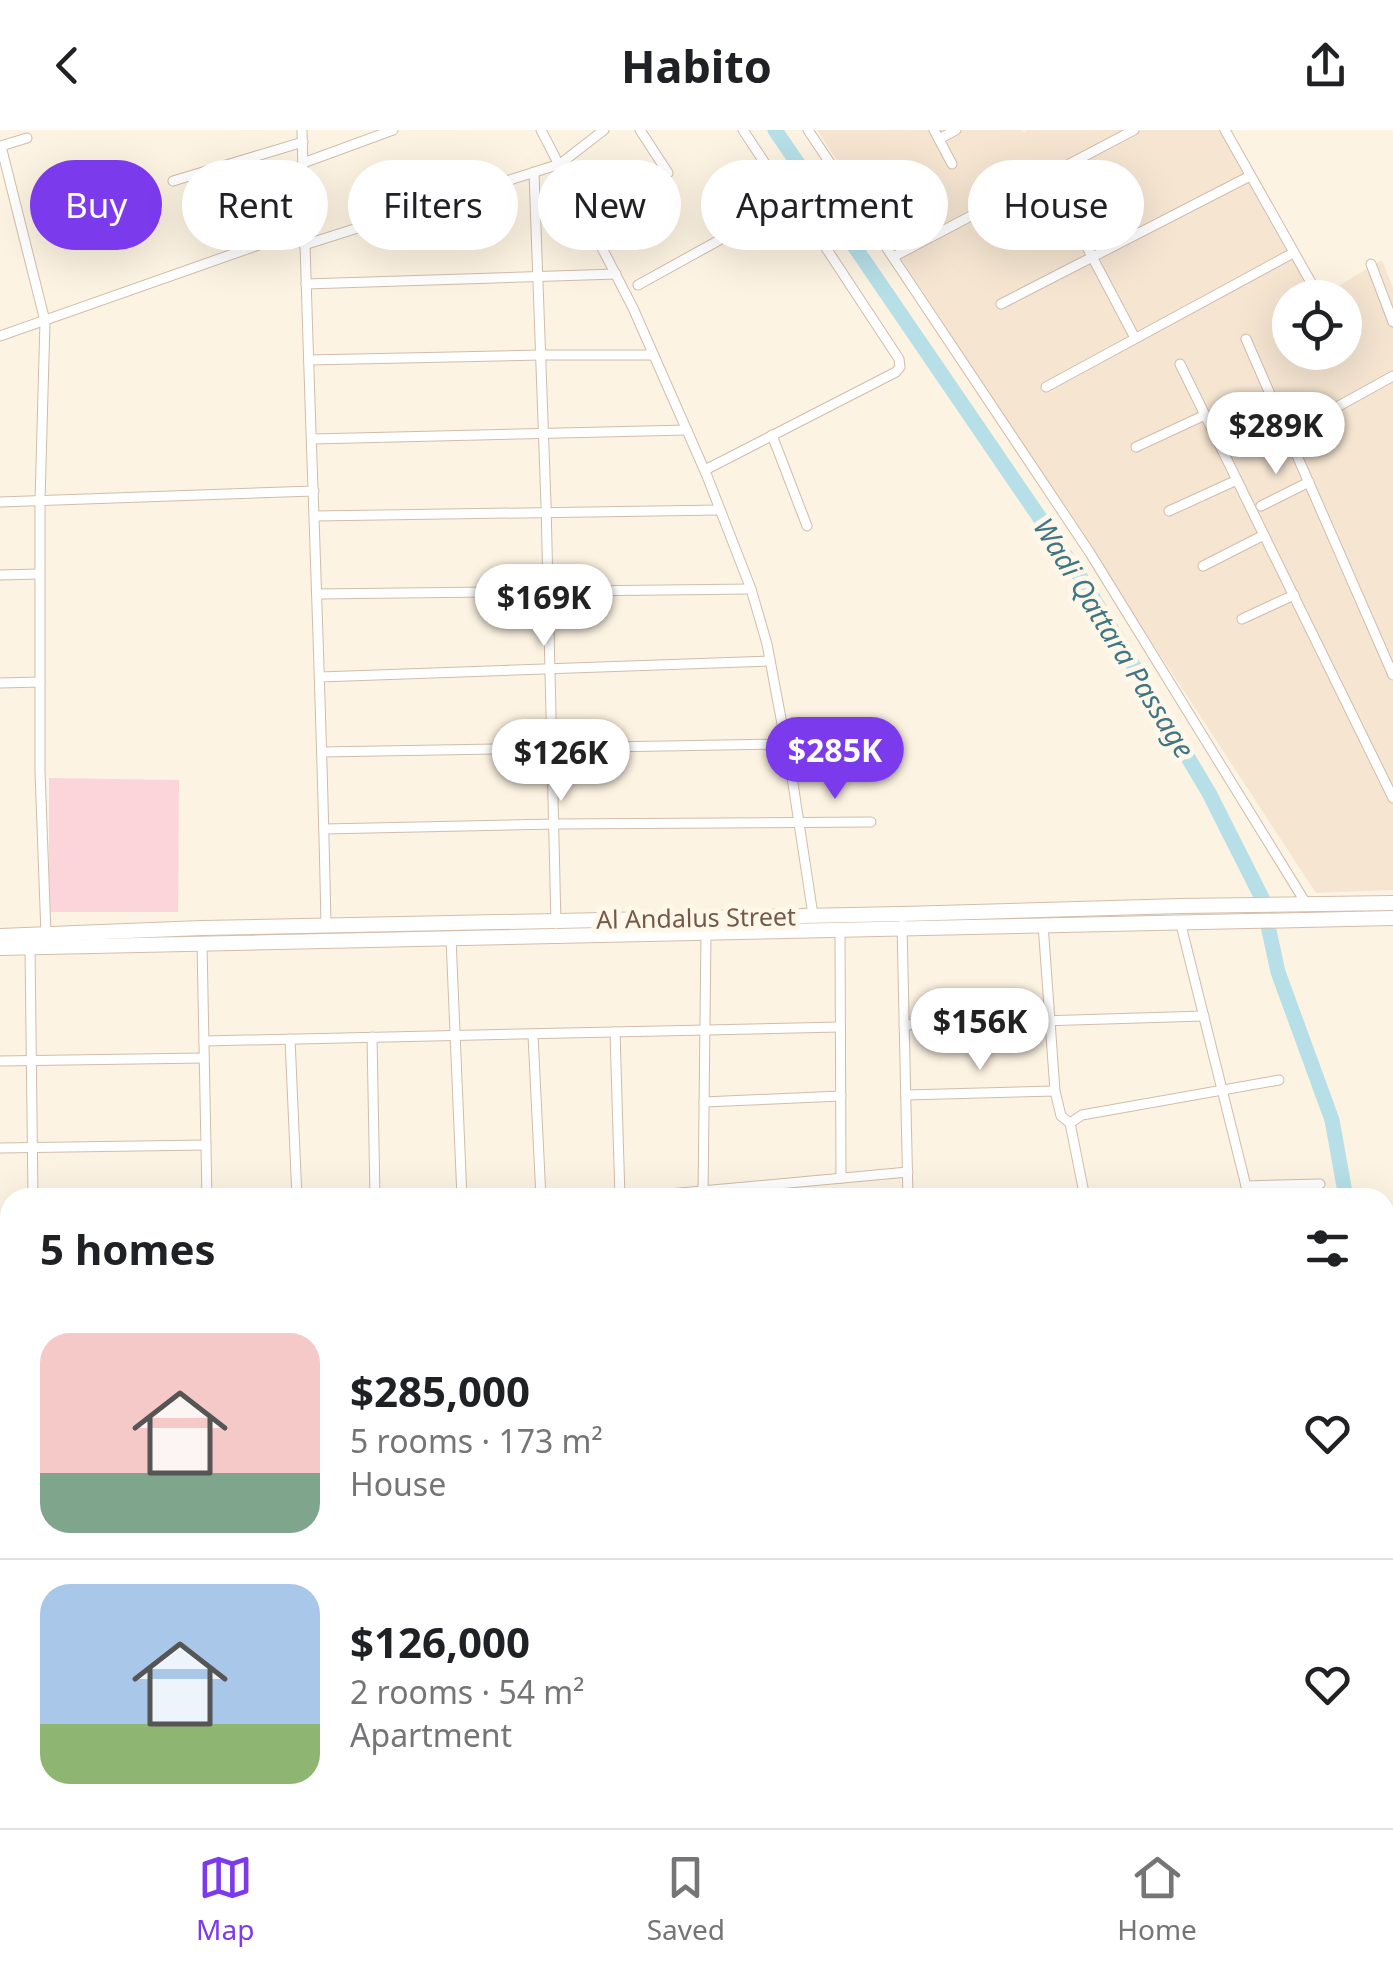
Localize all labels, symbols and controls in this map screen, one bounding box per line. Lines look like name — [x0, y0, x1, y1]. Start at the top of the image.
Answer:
text: Habito — [621, 35, 772, 96]
icon: back — [40, 38, 95, 93]
icon: share — [1298, 38, 1353, 93]
chip: Buy — [30, 160, 162, 250]
chip: Rent — [182, 160, 328, 250]
chip: Filters — [348, 160, 518, 250]
chip: New — [538, 160, 681, 250]
chip: Apartment — [701, 160, 948, 250]
chip: House — [968, 160, 1144, 250]
map controls — [1272, 280, 1362, 370]
button: locate — [1272, 280, 1362, 370]
pin: $289K — [1206, 392, 1346, 477]
text: $289K — [1229, 403, 1323, 446]
water label: Wadi Qattara Passage — [1025, 510, 1204, 765]
pin: $169K — [474, 564, 614, 649]
text: $169K — [497, 575, 591, 618]
pin: $285K — [765, 717, 905, 802]
pin: $126K — [491, 719, 631, 804]
text: $285K — [788, 728, 882, 771]
text: $126K — [514, 730, 608, 773]
street label: Al Andalus Street — [596, 898, 796, 936]
pin: $156K — [910, 988, 1050, 1073]
text: $156K — [933, 999, 1027, 1042]
text: 5 homes — [40, 1220, 216, 1277]
icon: filters — [1300, 1221, 1355, 1276]
text: $285,000 — [350, 1362, 530, 1419]
icon: home — [120, 1373, 240, 1493]
icon: heart — [1300, 1406, 1355, 1461]
text: 5 rooms · 173 m² — [350, 1419, 603, 1462]
text: House — [350, 1462, 446, 1505]
text: $126,000 — [350, 1613, 530, 1670]
icon: home — [120, 1624, 240, 1744]
icon: heart — [1300, 1657, 1355, 1712]
text: 2 rooms · 54 m² — [350, 1670, 584, 1713]
text: Apartment — [350, 1713, 512, 1756]
tab: Map — [196, 1850, 254, 1948]
tab: Saved — [647, 1850, 725, 1948]
tab: Home — [1117, 1850, 1197, 1948]

